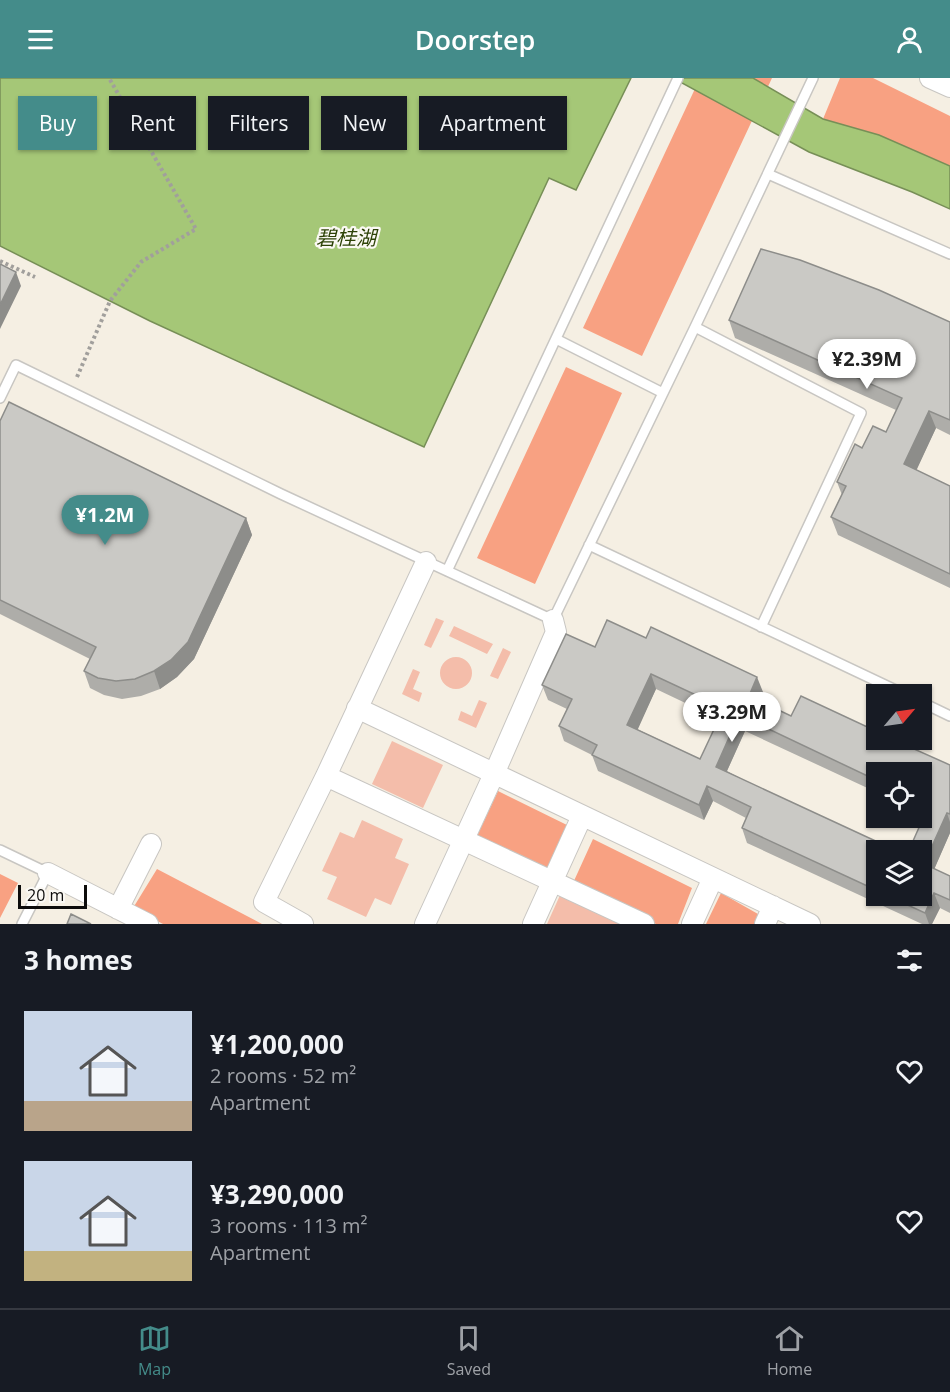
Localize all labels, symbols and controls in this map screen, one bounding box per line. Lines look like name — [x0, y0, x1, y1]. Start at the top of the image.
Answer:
text: Doorstep — [415, 21, 535, 58]
icon: menu — [24, 23, 57, 56]
icon: person — [893, 23, 926, 56]
chip: Buy — [18, 96, 97, 150]
chip: Rent — [109, 96, 196, 150]
chip: Filters — [208, 96, 309, 150]
chip: New — [321, 96, 407, 150]
chip: Apartment — [419, 96, 567, 150]
water label: 碧桂湖 — [316, 224, 379, 251]
pin: ¥2.39M — [818, 339, 916, 390]
text: ¥2.39M — [832, 345, 902, 372]
pin: ¥1.2M — [63, 495, 147, 546]
text: ¥1.2M — [76, 501, 134, 528]
north arrow — [866, 684, 932, 750]
map controls — [866, 684, 932, 906]
pin: ¥3.29M — [683, 692, 781, 743]
text: ¥3.29M — [697, 698, 767, 725]
button: locate — [866, 762, 932, 828]
button: layers — [866, 840, 932, 906]
scale bar — [18, 882, 87, 910]
text: 20 m — [27, 884, 64, 906]
text: 3 homes — [24, 942, 133, 978]
icon: filters — [893, 944, 926, 977]
text: ¥1,200,000 — [210, 1026, 344, 1062]
icon: home — [72, 1035, 144, 1107]
icon: heart — [893, 1055, 926, 1088]
text: 2 rooms · 52 m² — [210, 1062, 356, 1089]
text: Apartment — [210, 1089, 310, 1116]
text: ¥3,290,000 — [210, 1176, 344, 1212]
icon: home — [72, 1185, 144, 1257]
icon: heart — [893, 1205, 926, 1238]
text: 3 rooms · 113 m² — [210, 1212, 368, 1239]
text: Apartment — [210, 1239, 310, 1266]
tab: Map — [138, 1322, 171, 1380]
tab: Saved — [447, 1322, 491, 1380]
tab: Home — [767, 1322, 812, 1380]

